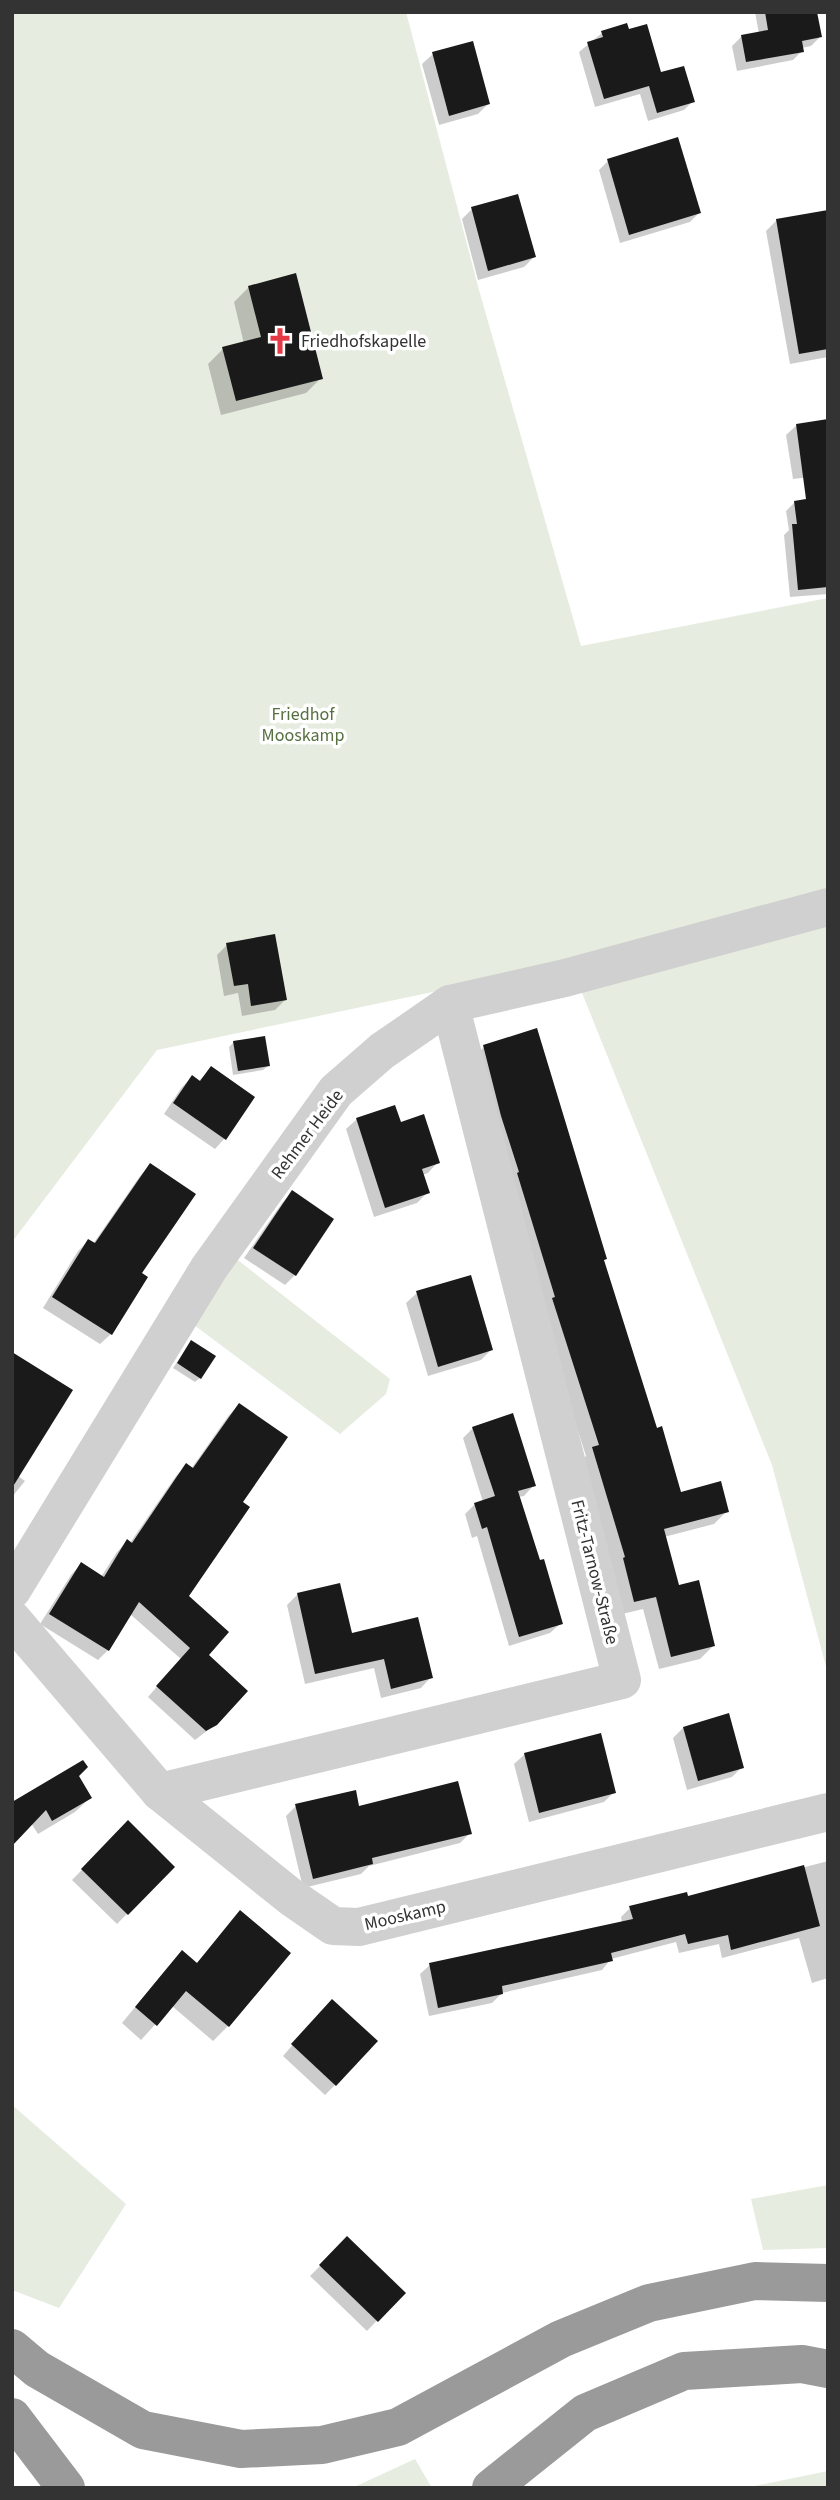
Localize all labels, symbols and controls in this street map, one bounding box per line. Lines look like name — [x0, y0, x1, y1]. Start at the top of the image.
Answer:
church icon: Friedhofskapelle — [265, 326, 295, 356]
place label: Friedhofskapelle — [301, 329, 426, 354]
park label: Friedhof Mooskamp — [262, 702, 344, 748]
street label: Rehmer Heide — [265, 1084, 349, 1184]
street label: Fritz-Tarnow-Straße — [564, 1497, 625, 1647]
street label: Mooskamp — [362, 1894, 448, 1937]

